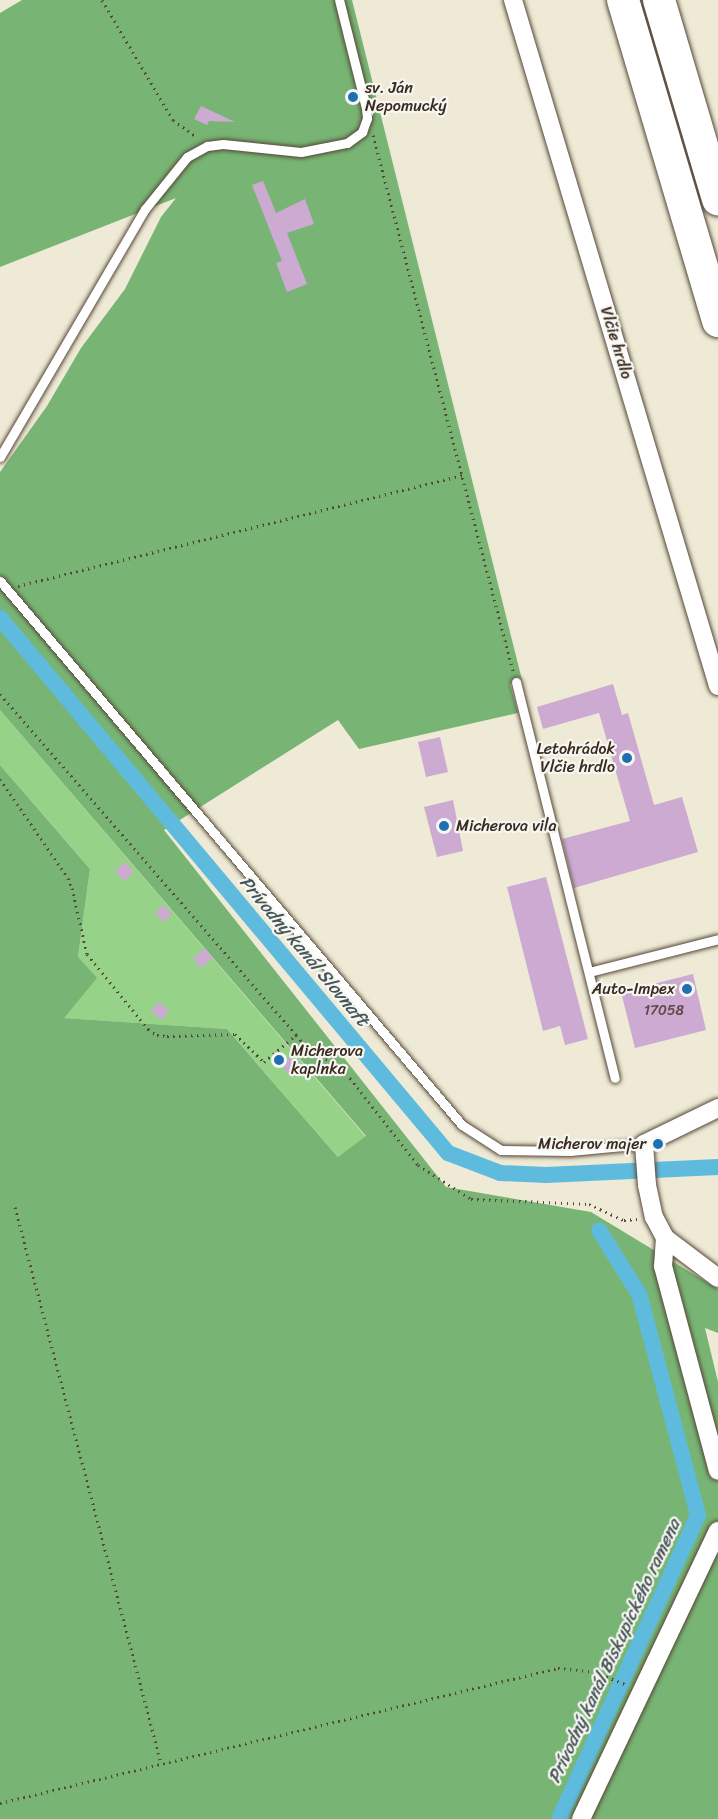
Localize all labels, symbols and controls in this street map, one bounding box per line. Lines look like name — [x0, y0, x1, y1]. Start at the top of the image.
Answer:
place label: sv. Ján Nepomucký — [365, 78, 447, 116]
marker: sv. Ján Nepomucký — [346, 90, 360, 104]
street label: Vlčie hrdlo — [596, 304, 636, 382]
place label: Letohrádok Vlčie hrdlo — [536, 739, 615, 777]
marker: Letohrádok Vlčie hrdlo — [620, 751, 634, 765]
place label: Micherova vila — [456, 816, 557, 836]
marker: Micherova vila — [437, 819, 451, 833]
water label: Prívodný kanál Slovnaft — [235, 872, 373, 1030]
place label: Auto-Impex — [592, 979, 675, 999]
marker: Auto-Impex — [680, 982, 694, 996]
house number: 17058 — [644, 1003, 684, 1019]
place label: Micherova kaplnka — [291, 1041, 363, 1079]
marker: Micherova kaplnka — [272, 1053, 286, 1067]
place label: Micherov majer — [538, 1134, 646, 1154]
marker: Micherov majer — [651, 1137, 665, 1151]
water label: Prívodný kanál Biskupického ramena — [543, 1516, 685, 1786]

